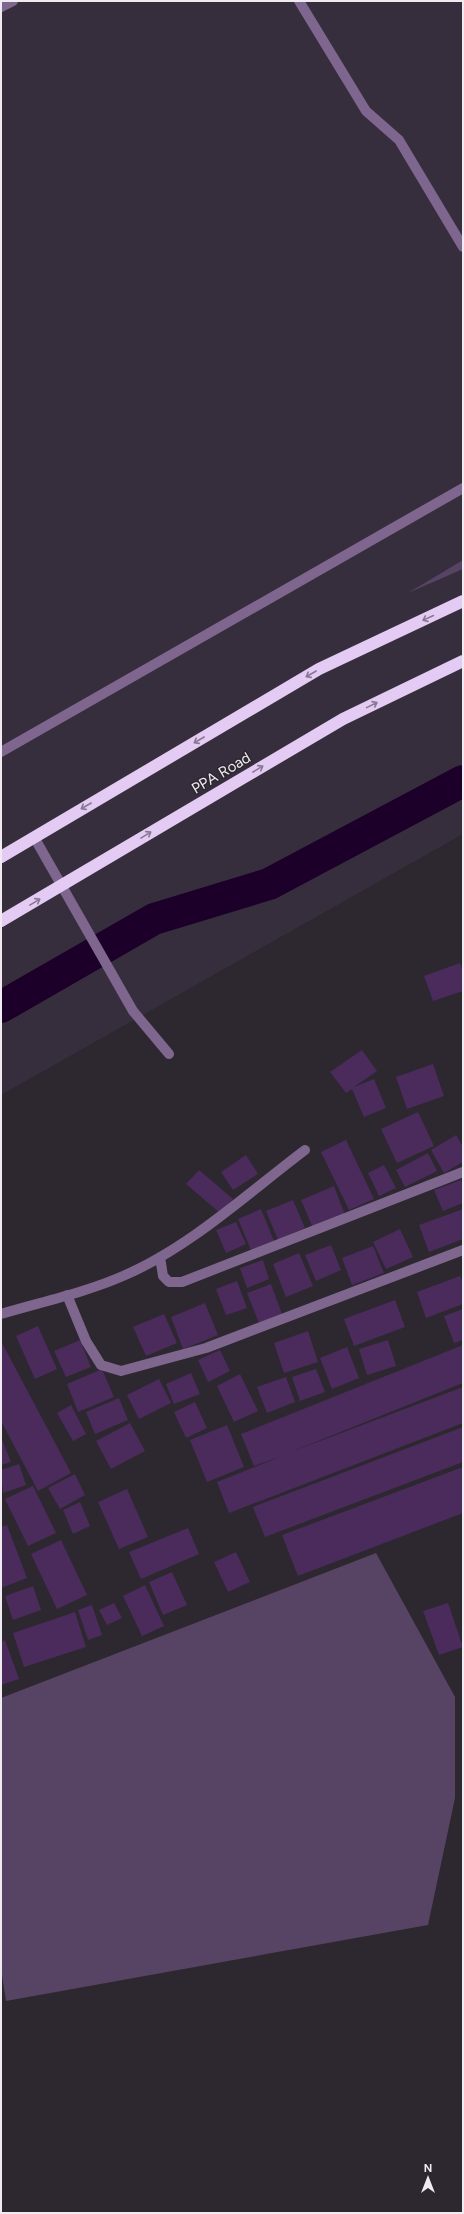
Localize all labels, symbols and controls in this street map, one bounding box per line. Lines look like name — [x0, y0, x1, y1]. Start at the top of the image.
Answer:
one-way arrow — [422, 615, 434, 622]
one-way arrow — [305, 671, 317, 679]
one-way arrow — [365, 701, 377, 708]
one-way arrow — [193, 737, 205, 745]
street label: PPA Road — [188, 748, 254, 798]
one-way arrow — [252, 765, 264, 773]
one-way arrow — [81, 803, 93, 811]
one-way arrow — [140, 831, 152, 839]
one-way arrow — [29, 897, 41, 905]
north arrow — [408, 2158, 448, 2198]
text: N — [424, 2162, 432, 2175]

